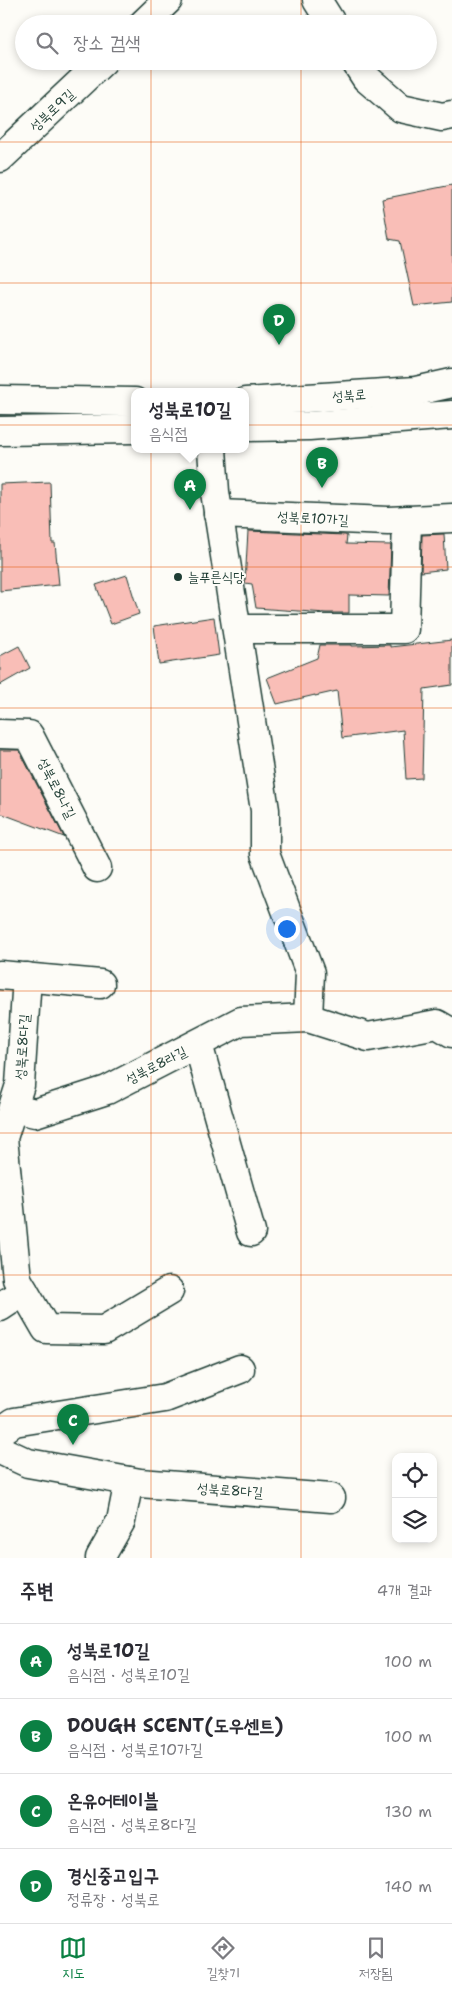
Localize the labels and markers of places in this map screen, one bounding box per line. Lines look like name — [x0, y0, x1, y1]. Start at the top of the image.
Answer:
pin: D — [263, 304, 295, 345]
pin: B — [306, 447, 338, 488]
pin: A — [174, 469, 206, 510]
place label: 늘푸른식당 — [188, 568, 245, 586]
marker: 늘푸른식당 — [172, 571, 184, 583]
pin: C — [57, 1404, 89, 1445]

